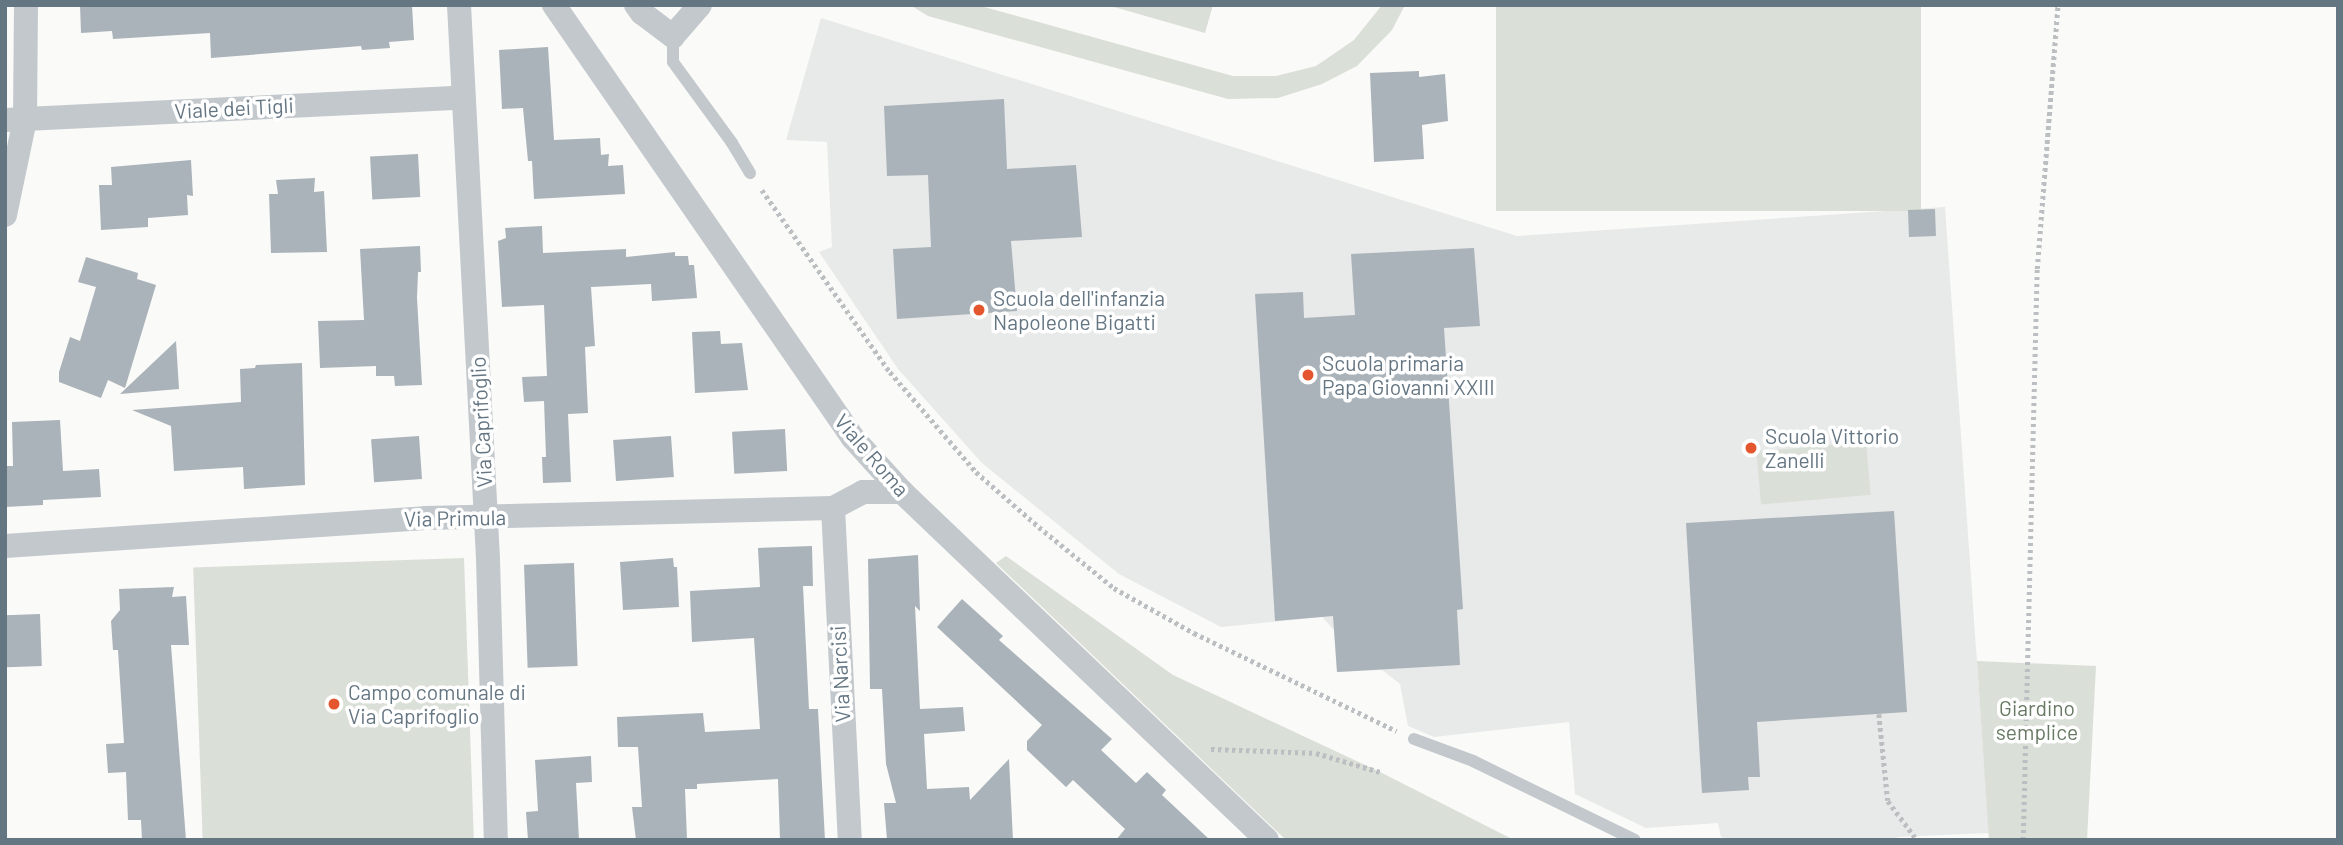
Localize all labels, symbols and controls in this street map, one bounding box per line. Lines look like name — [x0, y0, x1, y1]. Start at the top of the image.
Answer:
street label: Viale dei Tigli — [174, 92, 294, 124]
place label: Scuola dell'infanzia Napoleone Bigatti — [993, 285, 1165, 335]
marker: Scuola dell'infanzia Napoleone Bigatti — [971, 302, 987, 318]
place label: Scuola primaria Papa Giovanni XXIII — [1322, 350, 1495, 400]
street label: Via Caprifoglio — [465, 356, 497, 488]
marker: Scuola primaria Papa Giovanni XXIII — [1300, 367, 1316, 383]
street label: Viale Roma — [829, 409, 915, 501]
place label: Scuola Vittorio Zanelli — [1765, 423, 1899, 473]
marker: Scuola Vittorio Zanelli — [1743, 440, 1759, 456]
street label: Via Primula — [404, 505, 506, 531]
street label: Via Narcisi — [825, 625, 855, 723]
place label: Campo comunale di Via Caprifoglio — [348, 679, 526, 729]
park label: Giardino semplice — [1996, 695, 2078, 745]
marker: Campo comunale di Via Caprifoglio — [326, 696, 342, 712]

